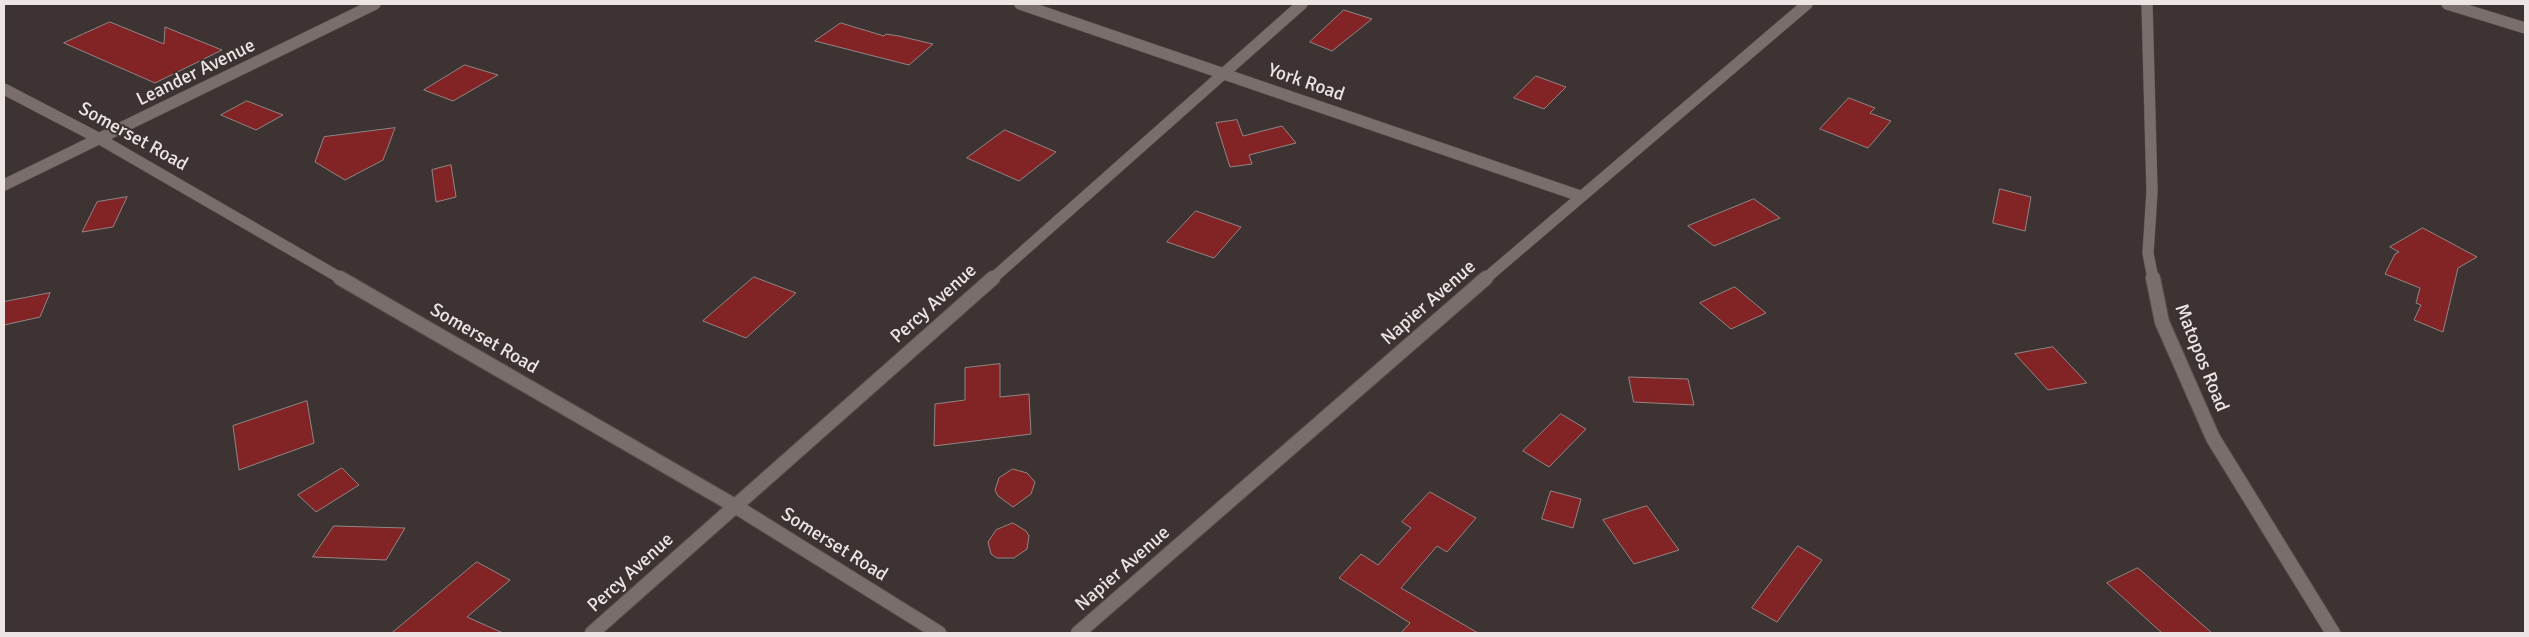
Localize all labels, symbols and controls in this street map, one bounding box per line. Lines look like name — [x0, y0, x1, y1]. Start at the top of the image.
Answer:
street label: Leander Avenue — [133, 34, 259, 112]
street label: York Road — [1265, 59, 1347, 107]
street label: Somerset Road — [74, 98, 192, 176]
street label: Napier Avenue — [1377, 256, 1481, 350]
street label: Percy Avenue — [886, 259, 982, 349]
street label: Somerset Road — [426, 299, 542, 379]
street label: Matopos Road — [2169, 301, 2233, 415]
street label: Somerset Road — [776, 503, 892, 587]
street label: Napier Avenue — [1071, 522, 1175, 616]
street label: Percy Avenue — [583, 528, 679, 618]

